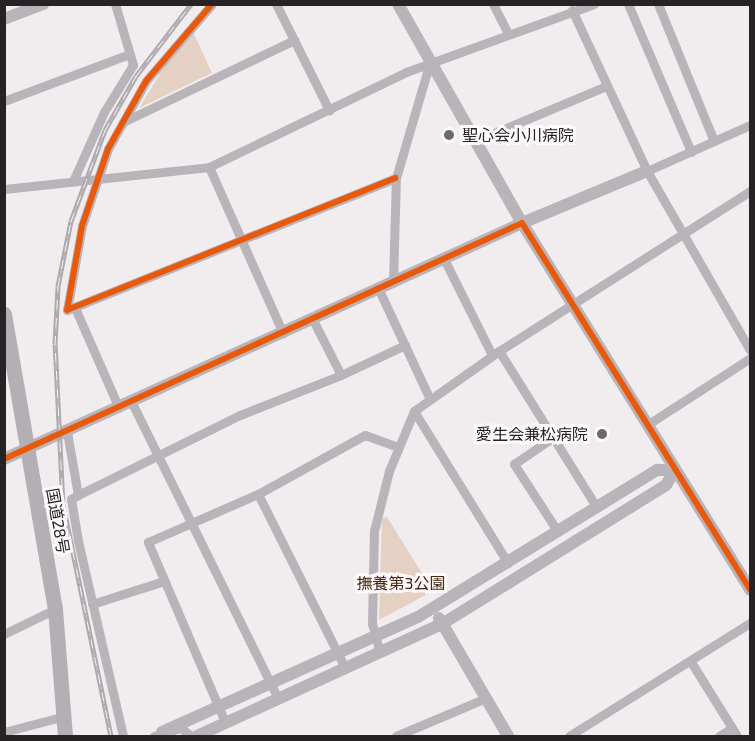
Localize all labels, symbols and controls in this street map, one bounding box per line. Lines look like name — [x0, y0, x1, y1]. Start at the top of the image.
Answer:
place label: 聖心会小川病院 — [462, 125, 574, 145]
marker: 聖心会小川病院 — [440, 126, 458, 144]
place label: 愛生会兼松病院 — [476, 424, 588, 444]
marker: 愛生会兼松病院 — [593, 425, 611, 443]
street label: 国道28号 — [43, 486, 73, 556]
park label: 撫養第3公園 — [357, 573, 445, 593]

